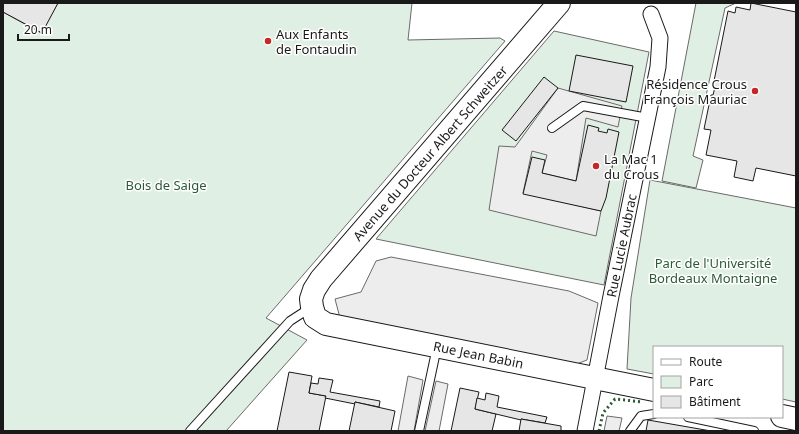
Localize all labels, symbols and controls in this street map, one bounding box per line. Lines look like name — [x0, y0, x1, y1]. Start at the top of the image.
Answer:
scale bar — [18, 16, 69, 42]
text: 20 m — [24, 21, 52, 38]
place label: Aux Enfants de Fontaudin — [276, 25, 357, 58]
marker: Aux Enfants de Fontaudin — [263, 36, 273, 46]
street label: Avenue du Docteur Albert Schweitzer — [349, 61, 512, 245]
place label: Résidence Crous François Mauriac — [643, 75, 747, 108]
marker: Résidence Crous François Mauriac — [750, 86, 760, 96]
place label: La Mac 1 du Crous — [604, 150, 659, 183]
marker: La Mac 1 du Crous — [591, 161, 601, 171]
park label: Bois de Saige — [125, 176, 207, 194]
street label: Rue Lucie Aubrac — [602, 192, 641, 299]
park label: Parc de l'Université Bordeaux Montaigne — [649, 254, 777, 287]
street label: Rue Jean Babin — [432, 337, 525, 373]
legend — [653, 346, 783, 418]
text: Route — [689, 353, 722, 370]
text: Parc — [689, 373, 714, 390]
text: Bâtiment — [689, 393, 741, 410]

